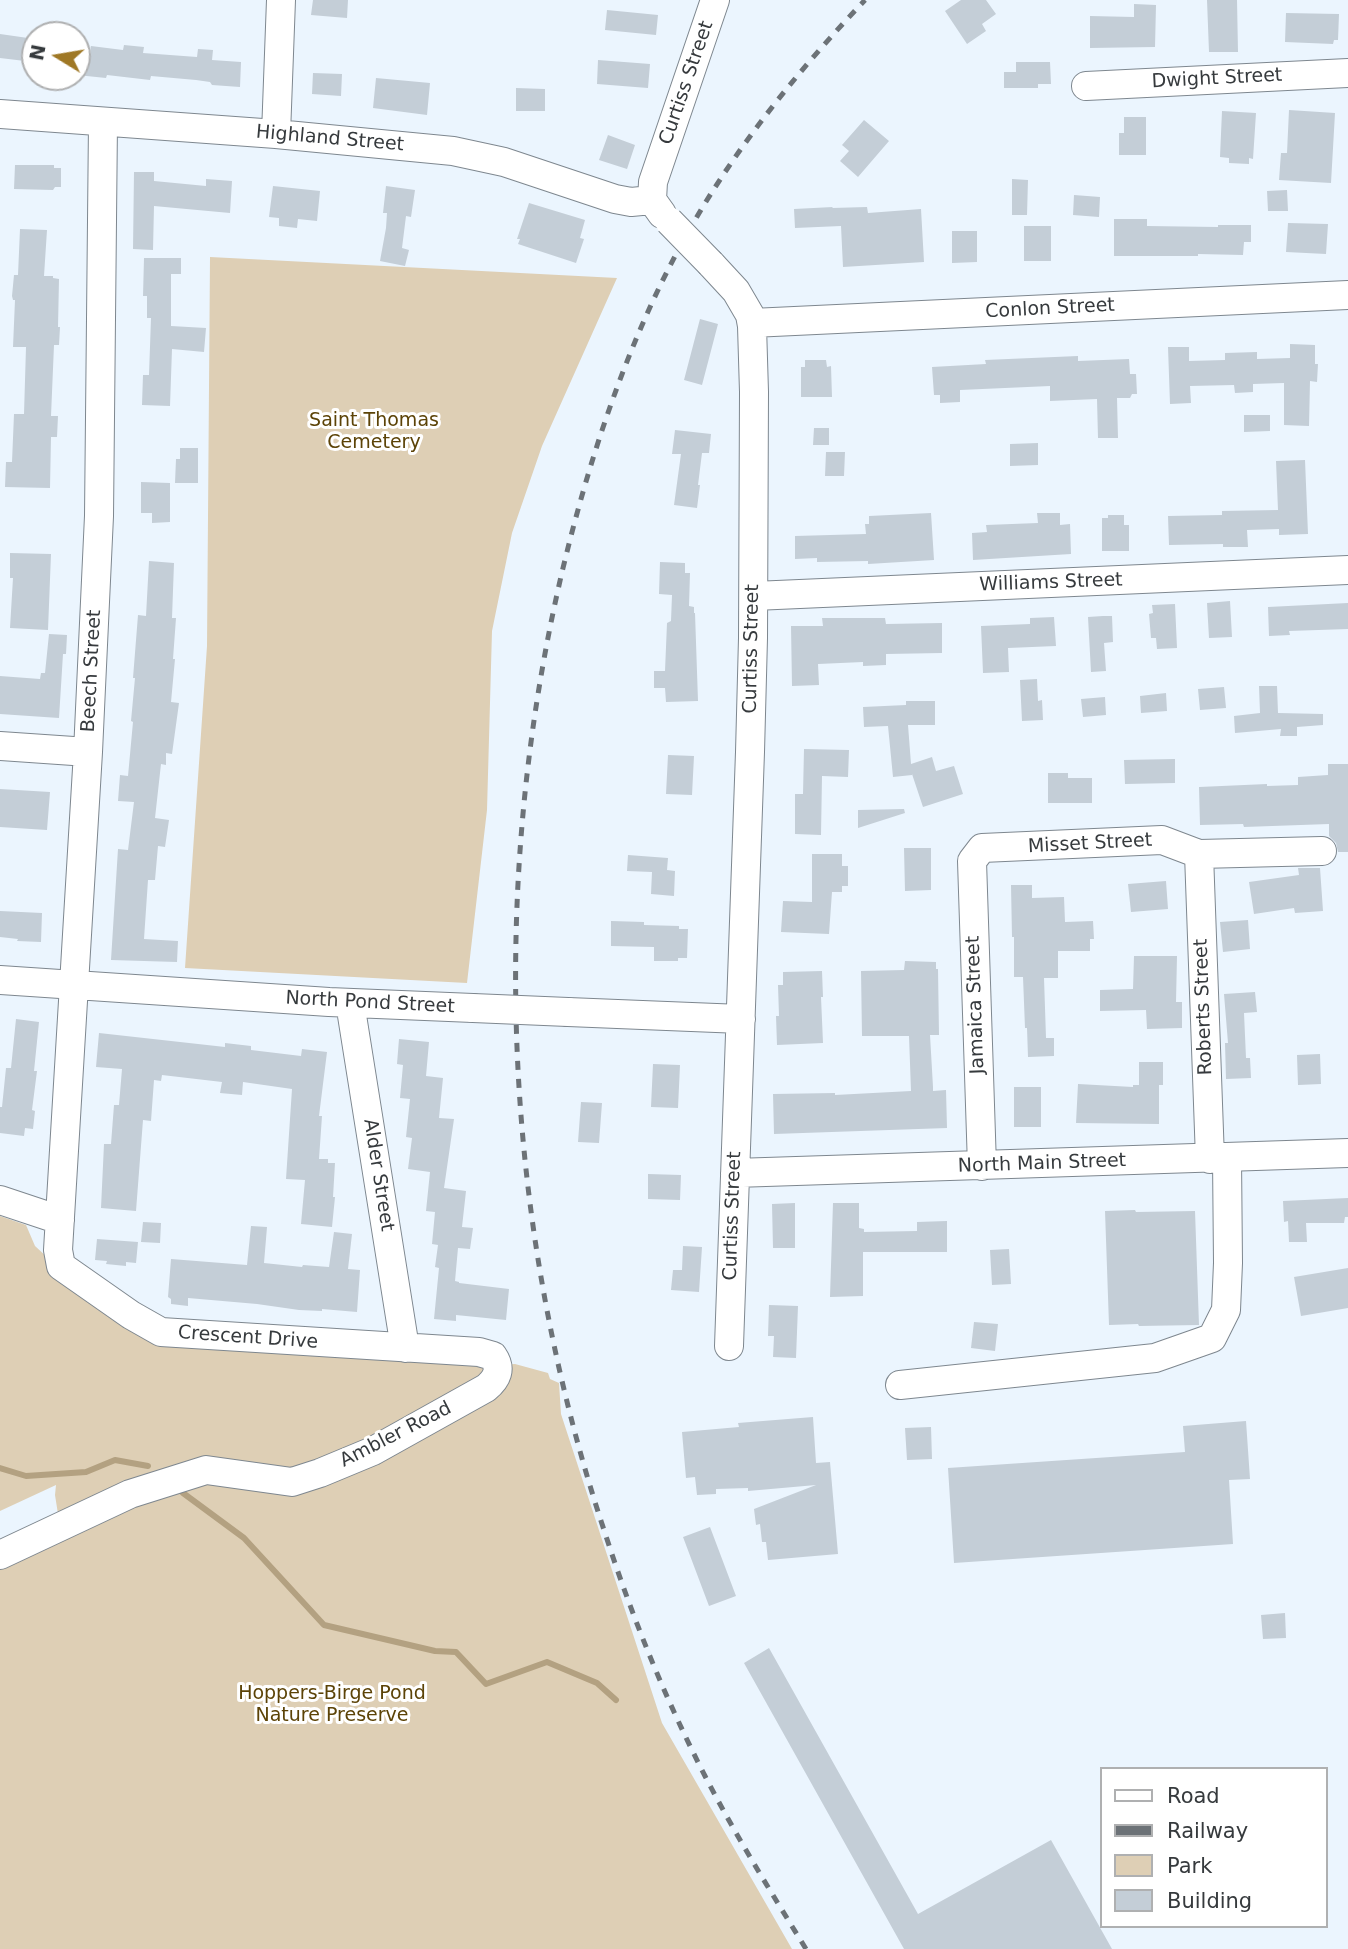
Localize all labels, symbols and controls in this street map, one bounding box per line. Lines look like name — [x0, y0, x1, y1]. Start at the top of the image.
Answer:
street label: Curtiss Street — [655, 18, 719, 148]
north arrow — [21, 21, 91, 91]
text: N — [25, 42, 50, 62]
street label: Dwight Street — [1151, 64, 1283, 94]
street label: Highland Street — [255, 121, 405, 157]
street label: Conlon Street — [985, 294, 1115, 324]
park label: Saint Thomas Cemetery — [309, 410, 439, 454]
street label: Williams Street — [979, 569, 1123, 597]
street label: Curtiss Street — [739, 584, 765, 714]
street label: Beech Street — [77, 609, 107, 733]
street label: Misset Street — [1027, 829, 1153, 859]
street label: Jamaica Street — [962, 935, 990, 1075]
street label: Roberts Street — [1190, 938, 1218, 1076]
street label: North Pond Street — [285, 987, 455, 1019]
street label: Alder Street — [358, 1117, 398, 1233]
street label: North Main Street — [957, 1150, 1127, 1178]
street label: Curtiss Street — [719, 1151, 747, 1281]
street label: Crescent Drive — [177, 1322, 319, 1354]
street label: Ambler Road — [336, 1397, 456, 1473]
park label: Hoppers-Birge Pond Nature Preserve — [238, 1683, 426, 1727]
legend — [1100, 1767, 1327, 1928]
text: Road — [1167, 1784, 1220, 1808]
text: Railway — [1167, 1819, 1248, 1843]
text: Park — [1167, 1854, 1212, 1878]
text: Building — [1167, 1889, 1252, 1913]

